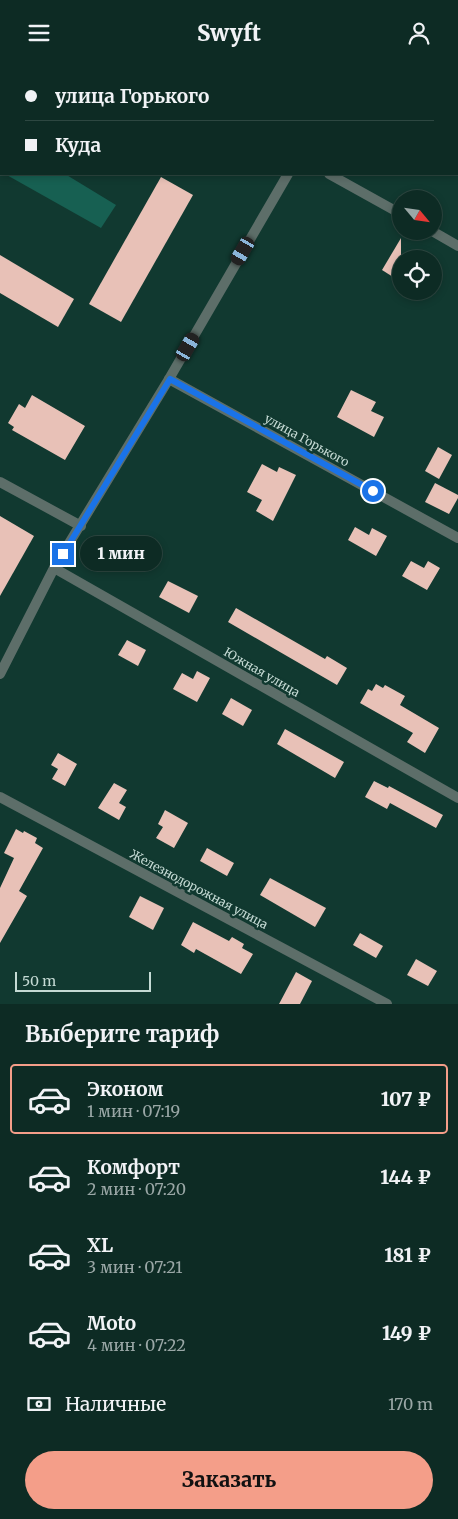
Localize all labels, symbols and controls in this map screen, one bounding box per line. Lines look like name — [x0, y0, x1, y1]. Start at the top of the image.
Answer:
icon: menu — [25, 19, 53, 47]
text: Swyft — [197, 19, 261, 47]
icon: person — [405, 19, 433, 47]
text: улица Горького — [55, 84, 209, 108]
text: Куда — [55, 133, 101, 157]
north arrow — [392, 190, 442, 240]
map controls — [392, 190, 442, 300]
car — [229, 234, 256, 268]
button: locate — [392, 250, 442, 300]
car — [174, 330, 201, 364]
street label: улица Горького — [262, 410, 352, 470]
route start — [362, 480, 384, 502]
callout: 1 мин — [80, 537, 163, 571]
route end — [52, 543, 74, 565]
text: 1 мин — [97, 543, 145, 563]
street label: Южная улица — [221, 644, 303, 700]
street label: Железнодорожная улица — [127, 846, 271, 932]
scale bar — [15, 969, 151, 992]
text: 50 m — [22, 972, 56, 990]
text: Выберите тариф — [25, 1020, 219, 1048]
icon: car — [27, 1077, 72, 1122]
text: Эконом — [87, 1077, 163, 1101]
text: 107 ₽ — [381, 1087, 431, 1111]
text: 1 мин · 07:19 — [87, 1101, 180, 1121]
icon: car — [27, 1155, 72, 1200]
text: Комфорт — [87, 1155, 180, 1179]
text: 144 ₽ — [380, 1165, 431, 1189]
text: 2 мин · 07:20 — [87, 1179, 186, 1199]
icon: car — [27, 1233, 72, 1278]
text: XL — [87, 1233, 113, 1257]
text: 181 ₽ — [384, 1243, 431, 1267]
text: 3 мин · 07:21 — [87, 1257, 182, 1277]
icon: car — [27, 1311, 72, 1356]
text: Moto — [87, 1311, 136, 1335]
text: 149 ₽ — [382, 1321, 431, 1345]
text: 4 мин · 07:22 — [87, 1335, 186, 1355]
icon: cash — [25, 1390, 53, 1418]
text: Наличные — [65, 1392, 166, 1416]
text: 170 m — [388, 1394, 433, 1414]
button: Заказать — [25, 1451, 433, 1509]

